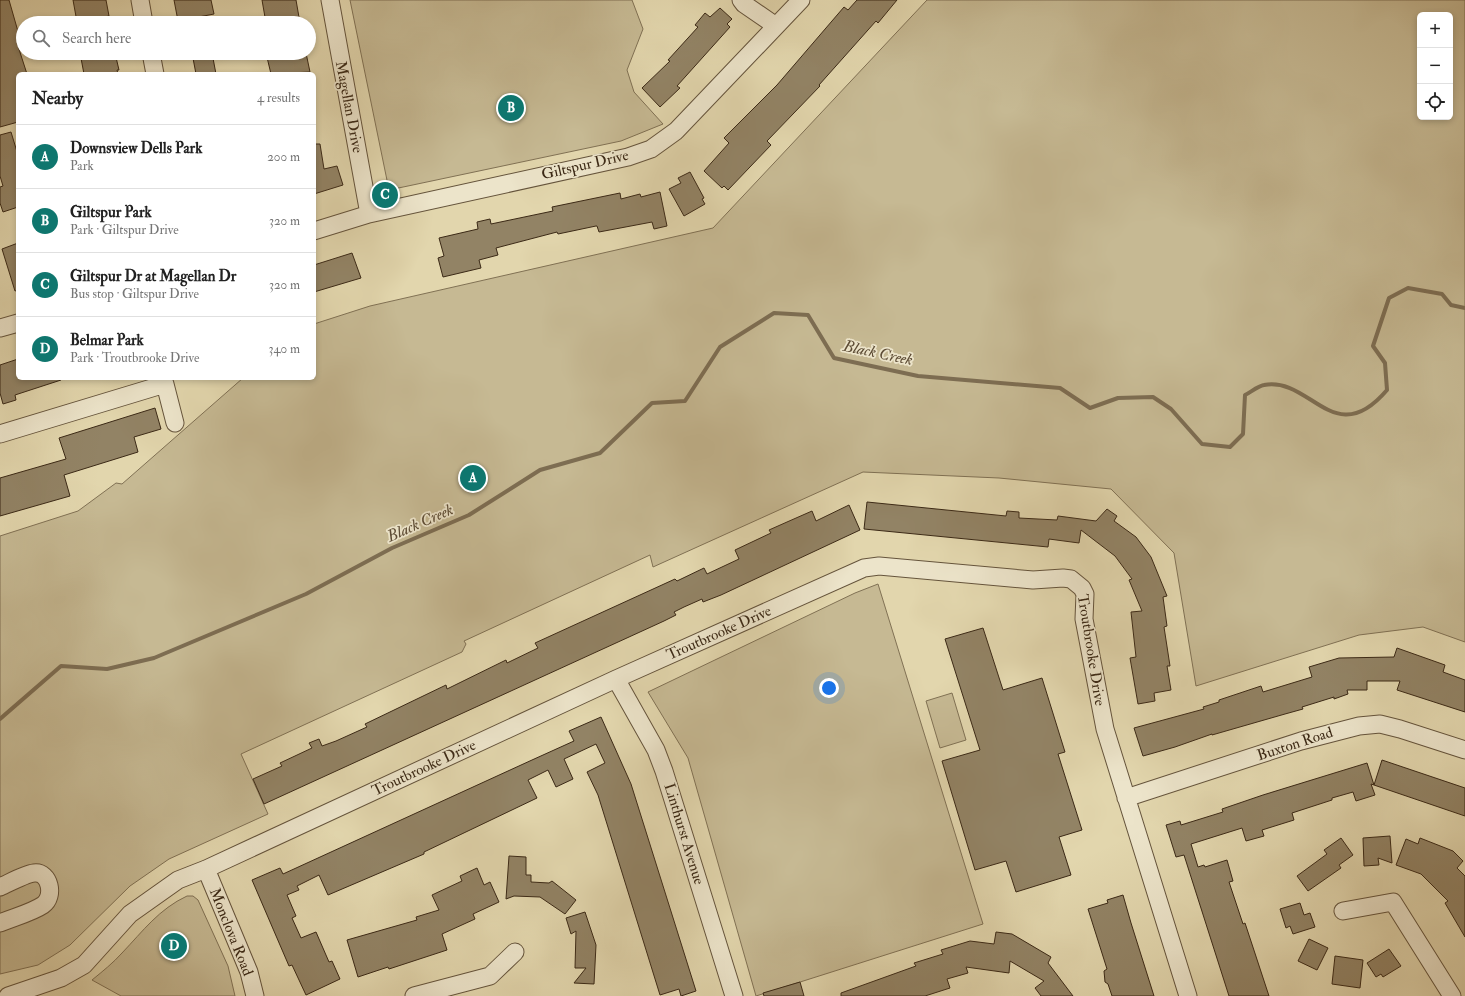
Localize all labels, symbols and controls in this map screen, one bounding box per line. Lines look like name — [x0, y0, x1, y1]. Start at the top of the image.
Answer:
map controls — [1417, 12, 1453, 120]
button: + — [1417, 12, 1453, 48]
search box — [16, 16, 316, 60]
icon: search — [30, 27, 52, 49]
text: Search here — [62, 29, 131, 48]
button: − — [1417, 48, 1453, 84]
street label: Magellan Drive — [331, 59, 367, 155]
button: locate — [1417, 84, 1453, 120]
text: Nearby — [32, 88, 83, 109]
text: 4 results — [257, 90, 300, 106]
pin: B — [498, 93, 524, 123]
text: Downsview Dells Park — [70, 139, 202, 158]
street label: Giltspur Drive — [540, 146, 631, 185]
text: A — [41, 149, 49, 165]
text: 200 m — [267, 149, 300, 165]
text: Park — [70, 158, 94, 174]
pin: C — [372, 180, 398, 210]
text: Giltspur Park — [70, 203, 152, 222]
text: B — [41, 213, 49, 229]
text: 320 m — [269, 213, 300, 229]
text: Park · Giltspur Drive — [70, 222, 179, 238]
text: Giltspur Dr at Magellan Dr — [70, 267, 236, 286]
text: C — [40, 277, 50, 293]
text: 320 m — [269, 277, 300, 293]
text: Bus stop · Giltspur Drive — [70, 286, 199, 302]
text: Belmar Park — [70, 331, 144, 350]
water label: Black Creek — [840, 336, 915, 370]
text: D — [40, 341, 50, 357]
text: 340 m — [269, 341, 300, 357]
text: Park · Troutbrooke Drive — [70, 350, 199, 366]
pin: A — [460, 463, 486, 493]
water label: Black Creek — [383, 499, 457, 547]
street label: Troutbrooke Drive — [1073, 593, 1109, 707]
street label: Troutbrooke Drive — [664, 601, 774, 665]
your location — [819, 678, 839, 698]
street label: Buxton Road — [1255, 723, 1336, 765]
street label: Troutbrooke Drive — [369, 736, 479, 800]
street label: Linthurst Avenue — [660, 781, 708, 887]
street label: Monclova Road — [205, 885, 257, 979]
pin: D — [161, 931, 187, 961]

